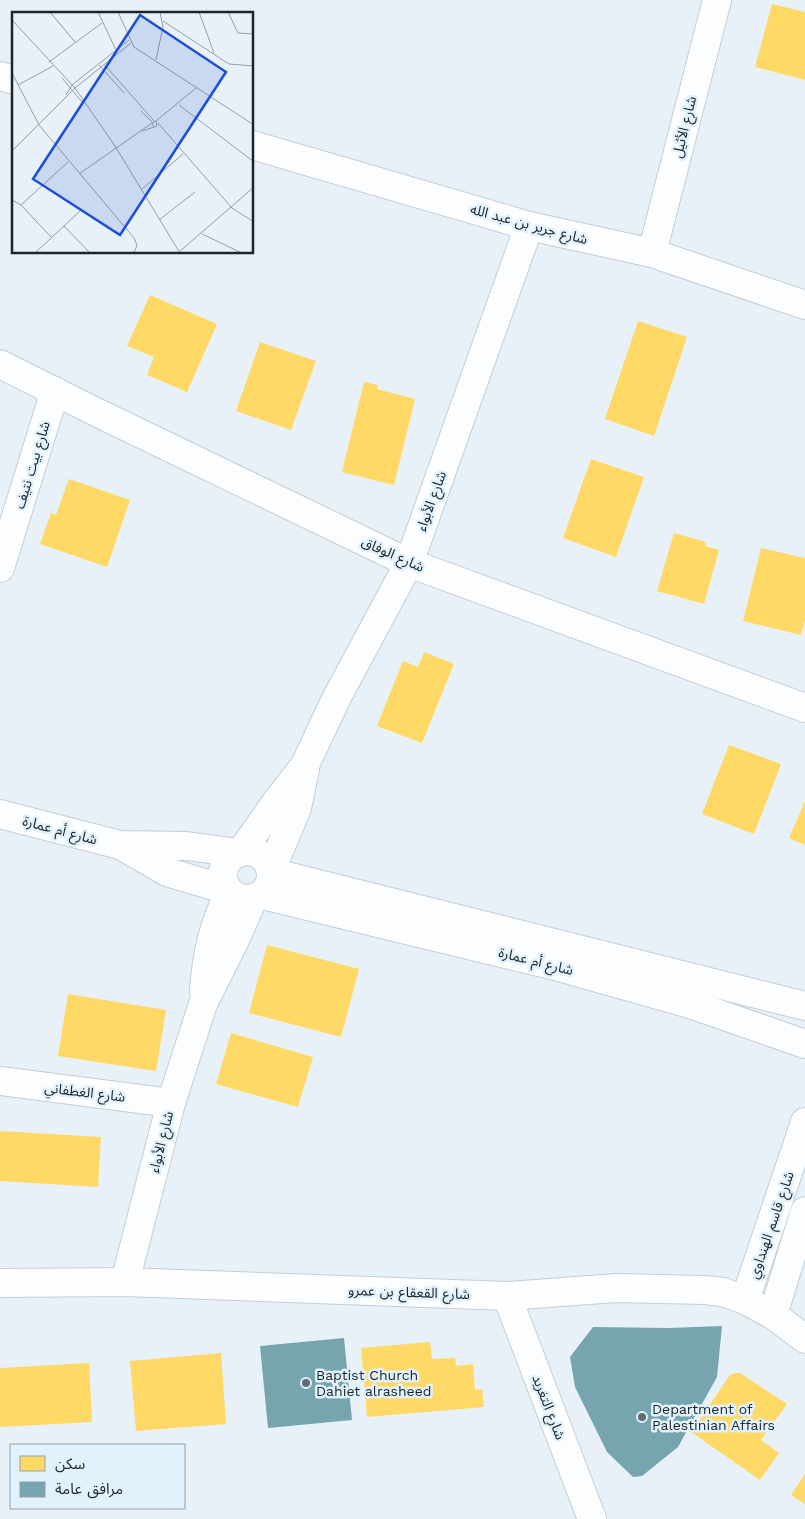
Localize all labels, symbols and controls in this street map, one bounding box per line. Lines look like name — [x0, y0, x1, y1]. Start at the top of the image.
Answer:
inset map — [12, 12, 254, 254]
street label: شارع الأثيل — [669, 94, 702, 160]
street label: شارع جرير بن عبد الله — [468, 201, 589, 250]
street label: شارع بيت نتيف — [11, 419, 56, 512]
street label: شارع الأبواء — [413, 469, 452, 534]
street label: شارع الوفاق — [358, 533, 427, 578]
street label: شارع أم عمارة — [20, 812, 99, 851]
street label: شارع أم عمارة — [496, 943, 575, 981]
street label: شارع الغطفاني — [43, 1079, 126, 1108]
street label: شارع الأبواء — [146, 1109, 179, 1175]
street label: شارع قاسم الهنداوي — [745, 1169, 800, 1282]
street label: شارع القعقاع بن عمرو — [348, 1282, 470, 1305]
place label: Baptist Church Dahiet alrasheed — [316, 1367, 432, 1399]
street label: شارع التغريد — [526, 1372, 569, 1443]
marker: Baptist Church Dahiet alrasheed — [300, 1377, 312, 1389]
place label: Department of Palestinian Affairs — [652, 1401, 775, 1433]
marker: Department of Palestinian Affairs — [636, 1411, 648, 1423]
legend — [10, 1444, 185, 1509]
text: سكن — [55, 1455, 86, 1473]
text: مرافق عامة — [55, 1480, 123, 1499]

